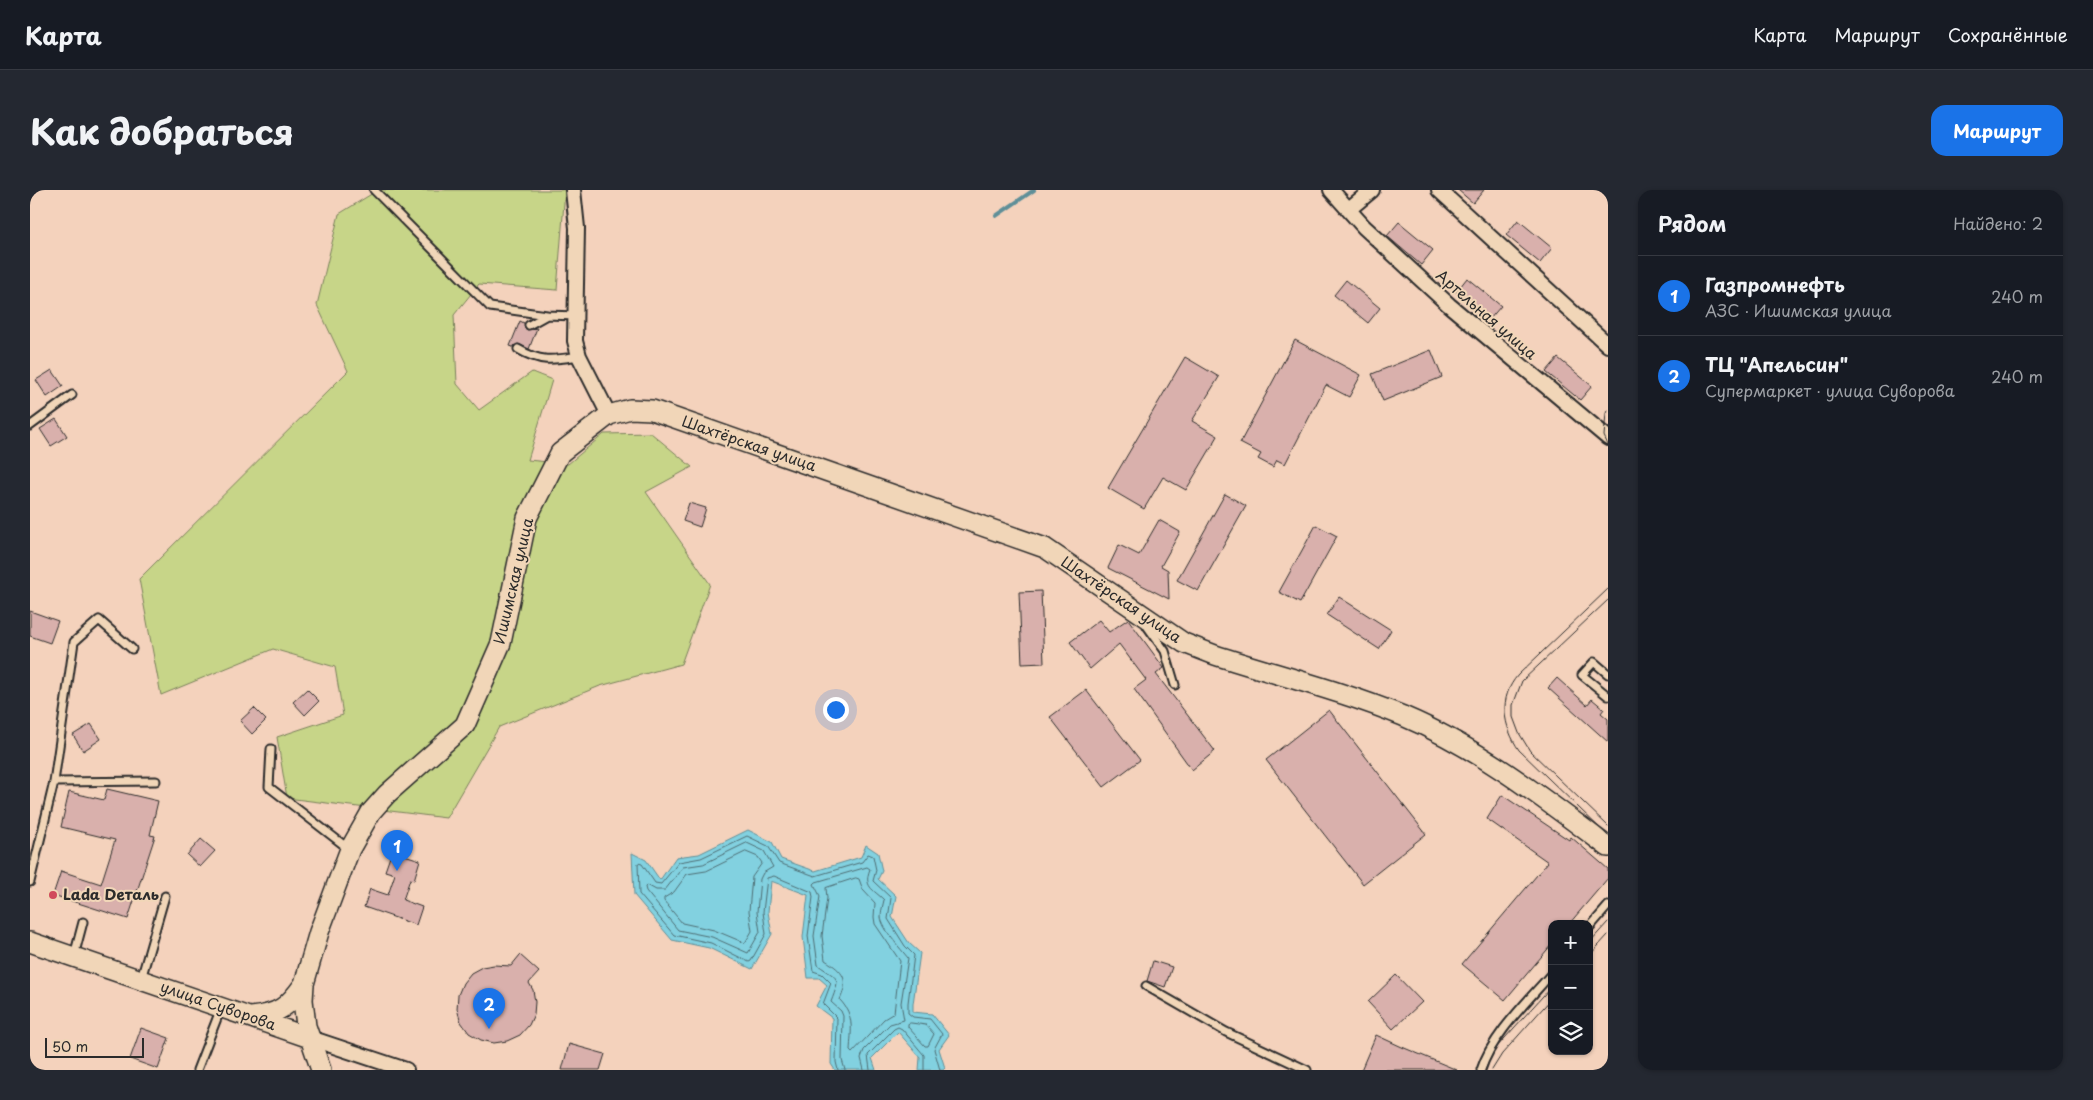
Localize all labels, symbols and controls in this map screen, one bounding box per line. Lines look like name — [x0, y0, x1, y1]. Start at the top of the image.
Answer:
text: Карта — [25, 17, 102, 53]
text: Карта — [1754, 21, 1806, 48]
text: Маршрут — [1834, 21, 1920, 48]
text: Сохранённые — [1948, 21, 2068, 48]
text: Как добраться — [30, 104, 294, 157]
button: Маршрут — [1931, 105, 2063, 156]
text: Рядом — [1658, 207, 1726, 239]
text: Найдено: 2 — [1953, 211, 2043, 235]
street label: Артельная улица — [1431, 263, 1543, 365]
text: Газпромнефть — [1705, 270, 1845, 298]
text: 1 — [1670, 284, 1678, 308]
text: 240 m — [1991, 284, 2043, 308]
text: АЗС · Ишимская улица — [1705, 298, 1892, 322]
text: ТЦ "Апельсин" — [1705, 350, 1848, 378]
text: 2 — [1668, 364, 1680, 388]
text: 240 m — [1991, 364, 2043, 388]
text: Супермаркет · улица Суворова — [1705, 378, 1955, 402]
street label: Шахтёрская улица — [679, 409, 820, 477]
street label: Ишимская улица — [487, 515, 538, 646]
street label: Шахтёрская улица — [1057, 550, 1187, 648]
your location — [823, 697, 849, 723]
pin: 1 — [381, 830, 413, 871]
place label: Lada Dеталь — [63, 882, 159, 905]
marker: Lada Dеталь — [47, 889, 59, 901]
map controls — [1548, 920, 1593, 1055]
button: + — [1548, 920, 1593, 965]
button: − — [1548, 965, 1593, 1010]
street label: улица Суворова — [158, 974, 280, 1035]
pin: 2 — [473, 988, 505, 1029]
button: layers — [1548, 1010, 1593, 1055]
scale bar — [45, 1035, 144, 1058]
text: 50 m — [52, 1036, 88, 1057]

